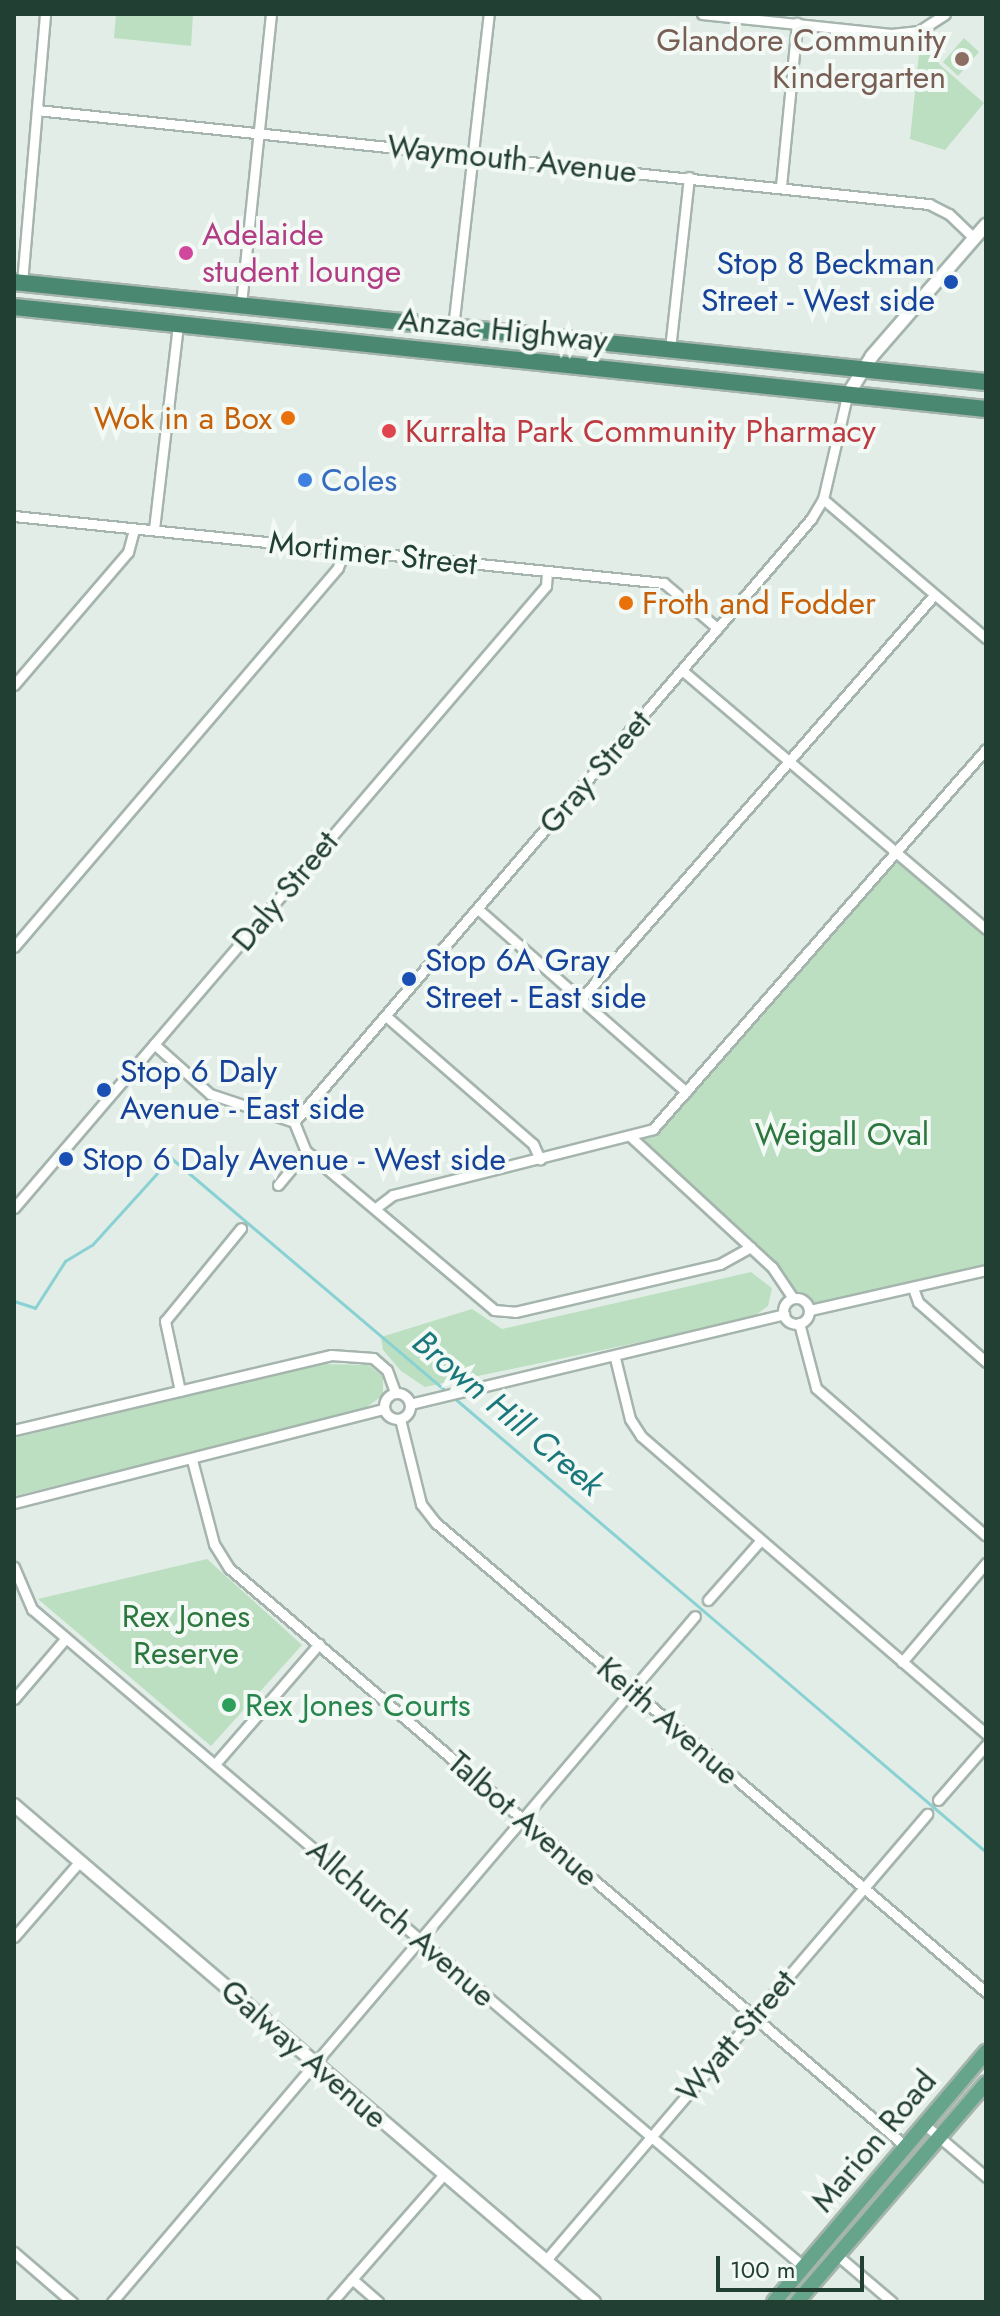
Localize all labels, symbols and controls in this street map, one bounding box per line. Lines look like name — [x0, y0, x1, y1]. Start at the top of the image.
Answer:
place label: Glandore Community Kindergarten — [656, 22, 946, 97]
marker: Glandore Community Kindergarten — [953, 50, 971, 68]
street label: Waymouth Avenue — [385, 127, 639, 191]
place label: Adelaide student lounge — [202, 216, 401, 291]
marker: Adelaide student lounge — [177, 244, 195, 262]
place label: Stop 8 Beckman Street - West side — [701, 245, 935, 320]
marker: Stop 8 Beckman Street - West side — [942, 273, 960, 291]
street label: Anzac Highway — [397, 300, 609, 360]
place label: Wok in a Box — [94, 399, 272, 437]
marker: Wok in a Box — [279, 409, 297, 427]
place label: Kurralta Park Community Pharmacy — [405, 412, 876, 450]
marker: Kurralta Park Community Pharmacy — [380, 422, 398, 440]
place label: Coles — [321, 461, 397, 499]
marker: Coles — [296, 471, 314, 489]
street label: Mortimer Street — [267, 523, 479, 583]
place label: Froth and Fodder — [642, 584, 876, 622]
marker: Froth and Fodder — [617, 594, 635, 612]
street label: Gray Street — [531, 702, 659, 842]
street label: Daly Street — [224, 823, 346, 959]
place label: Stop 6A Gray Street - East side — [425, 942, 646, 1017]
marker: Stop 6A Gray Street - East side — [400, 970, 418, 988]
place label: Stop 6 Daly Avenue - East side — [120, 1053, 365, 1128]
marker: Stop 6 Daly Avenue - East side — [95, 1081, 113, 1099]
park label: Weigall Oval — [755, 1115, 929, 1153]
place label: Stop 6 Daly Avenue - West side — [82, 1140, 506, 1178]
marker: Stop 6 Daly Avenue - West side — [57, 1150, 75, 1168]
water label: Brown Hill Creek — [404, 1321, 612, 1505]
park label: Rex Jones Reserve — [122, 1598, 250, 1673]
street label: Keith Avenue — [589, 1649, 747, 1793]
place label: Rex Jones Courts — [245, 1686, 471, 1724]
marker: Rex Jones Courts — [220, 1696, 238, 1714]
street label: Talbot Avenue — [440, 1743, 606, 1895]
street label: Allchurch Avenue — [299, 1831, 503, 2015]
street label: Wyatt Street — [668, 1962, 804, 2110]
street label: Galway Avenue — [213, 1971, 395, 2137]
street label: Marion Road — [804, 2062, 944, 2220]
scale bar — [720, 2240, 868, 2290]
text: 100 m — [730, 2252, 796, 2287]

